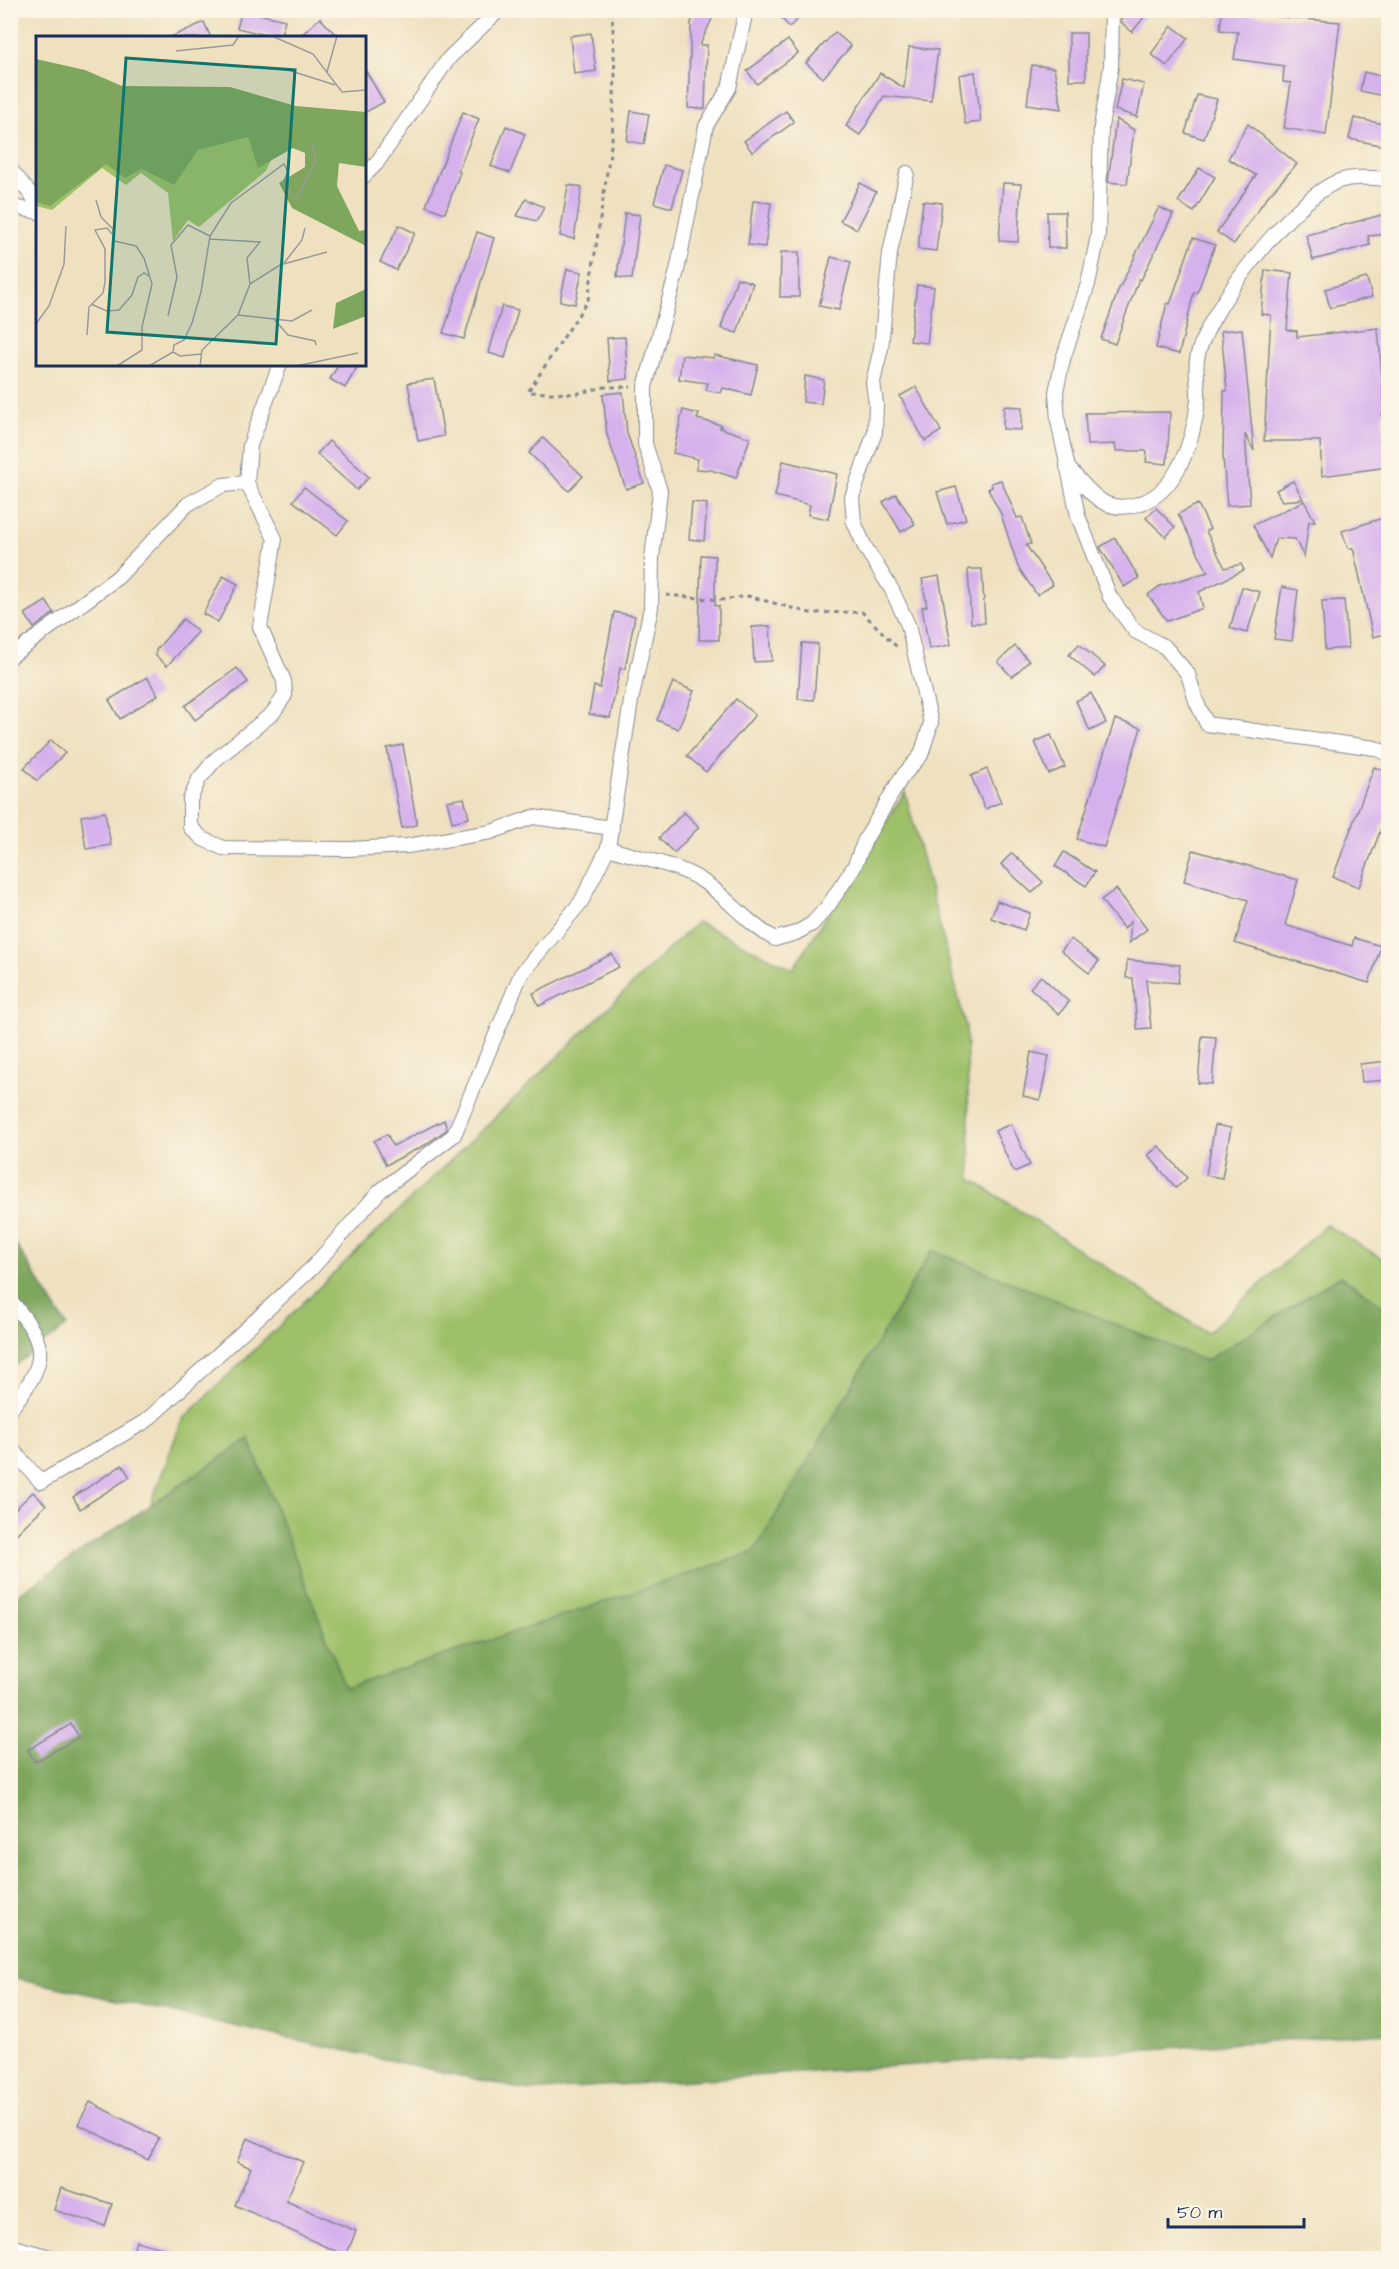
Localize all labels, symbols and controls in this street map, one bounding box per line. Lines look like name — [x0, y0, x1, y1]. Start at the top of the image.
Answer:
inset map — [36, 36, 366, 366]
scale bar — [1168, 2191, 1304, 2229]
text: 50 m — [1177, 2200, 1222, 2225]

